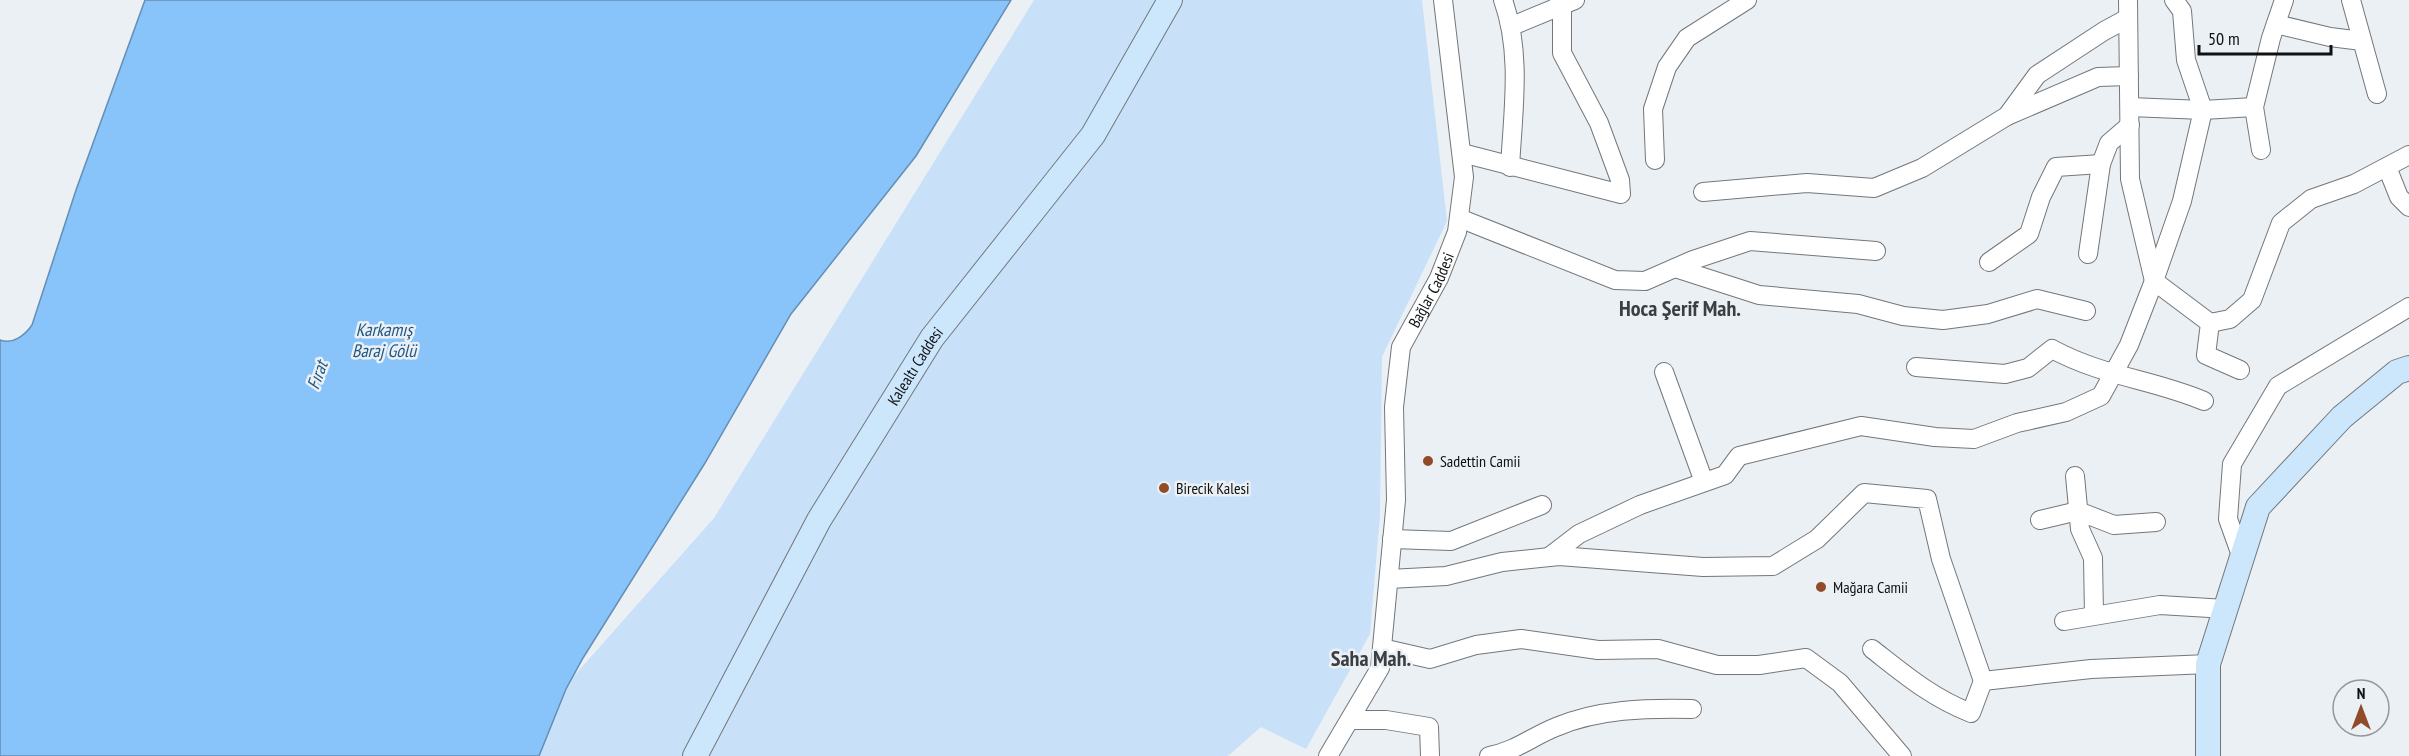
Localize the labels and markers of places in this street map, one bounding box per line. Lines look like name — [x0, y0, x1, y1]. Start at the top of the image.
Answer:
place label: Sadettin Camii — [1440, 451, 1520, 471]
marker: Sadettin Camii — [1421, 454, 1435, 468]
place label: Birecik Kalesi — [1176, 478, 1249, 498]
marker: Birecik Kalesi — [1157, 481, 1171, 495]
place label: Mağara Camii — [1833, 577, 1908, 597]
marker: Mağara Camii — [1814, 580, 1828, 594]

